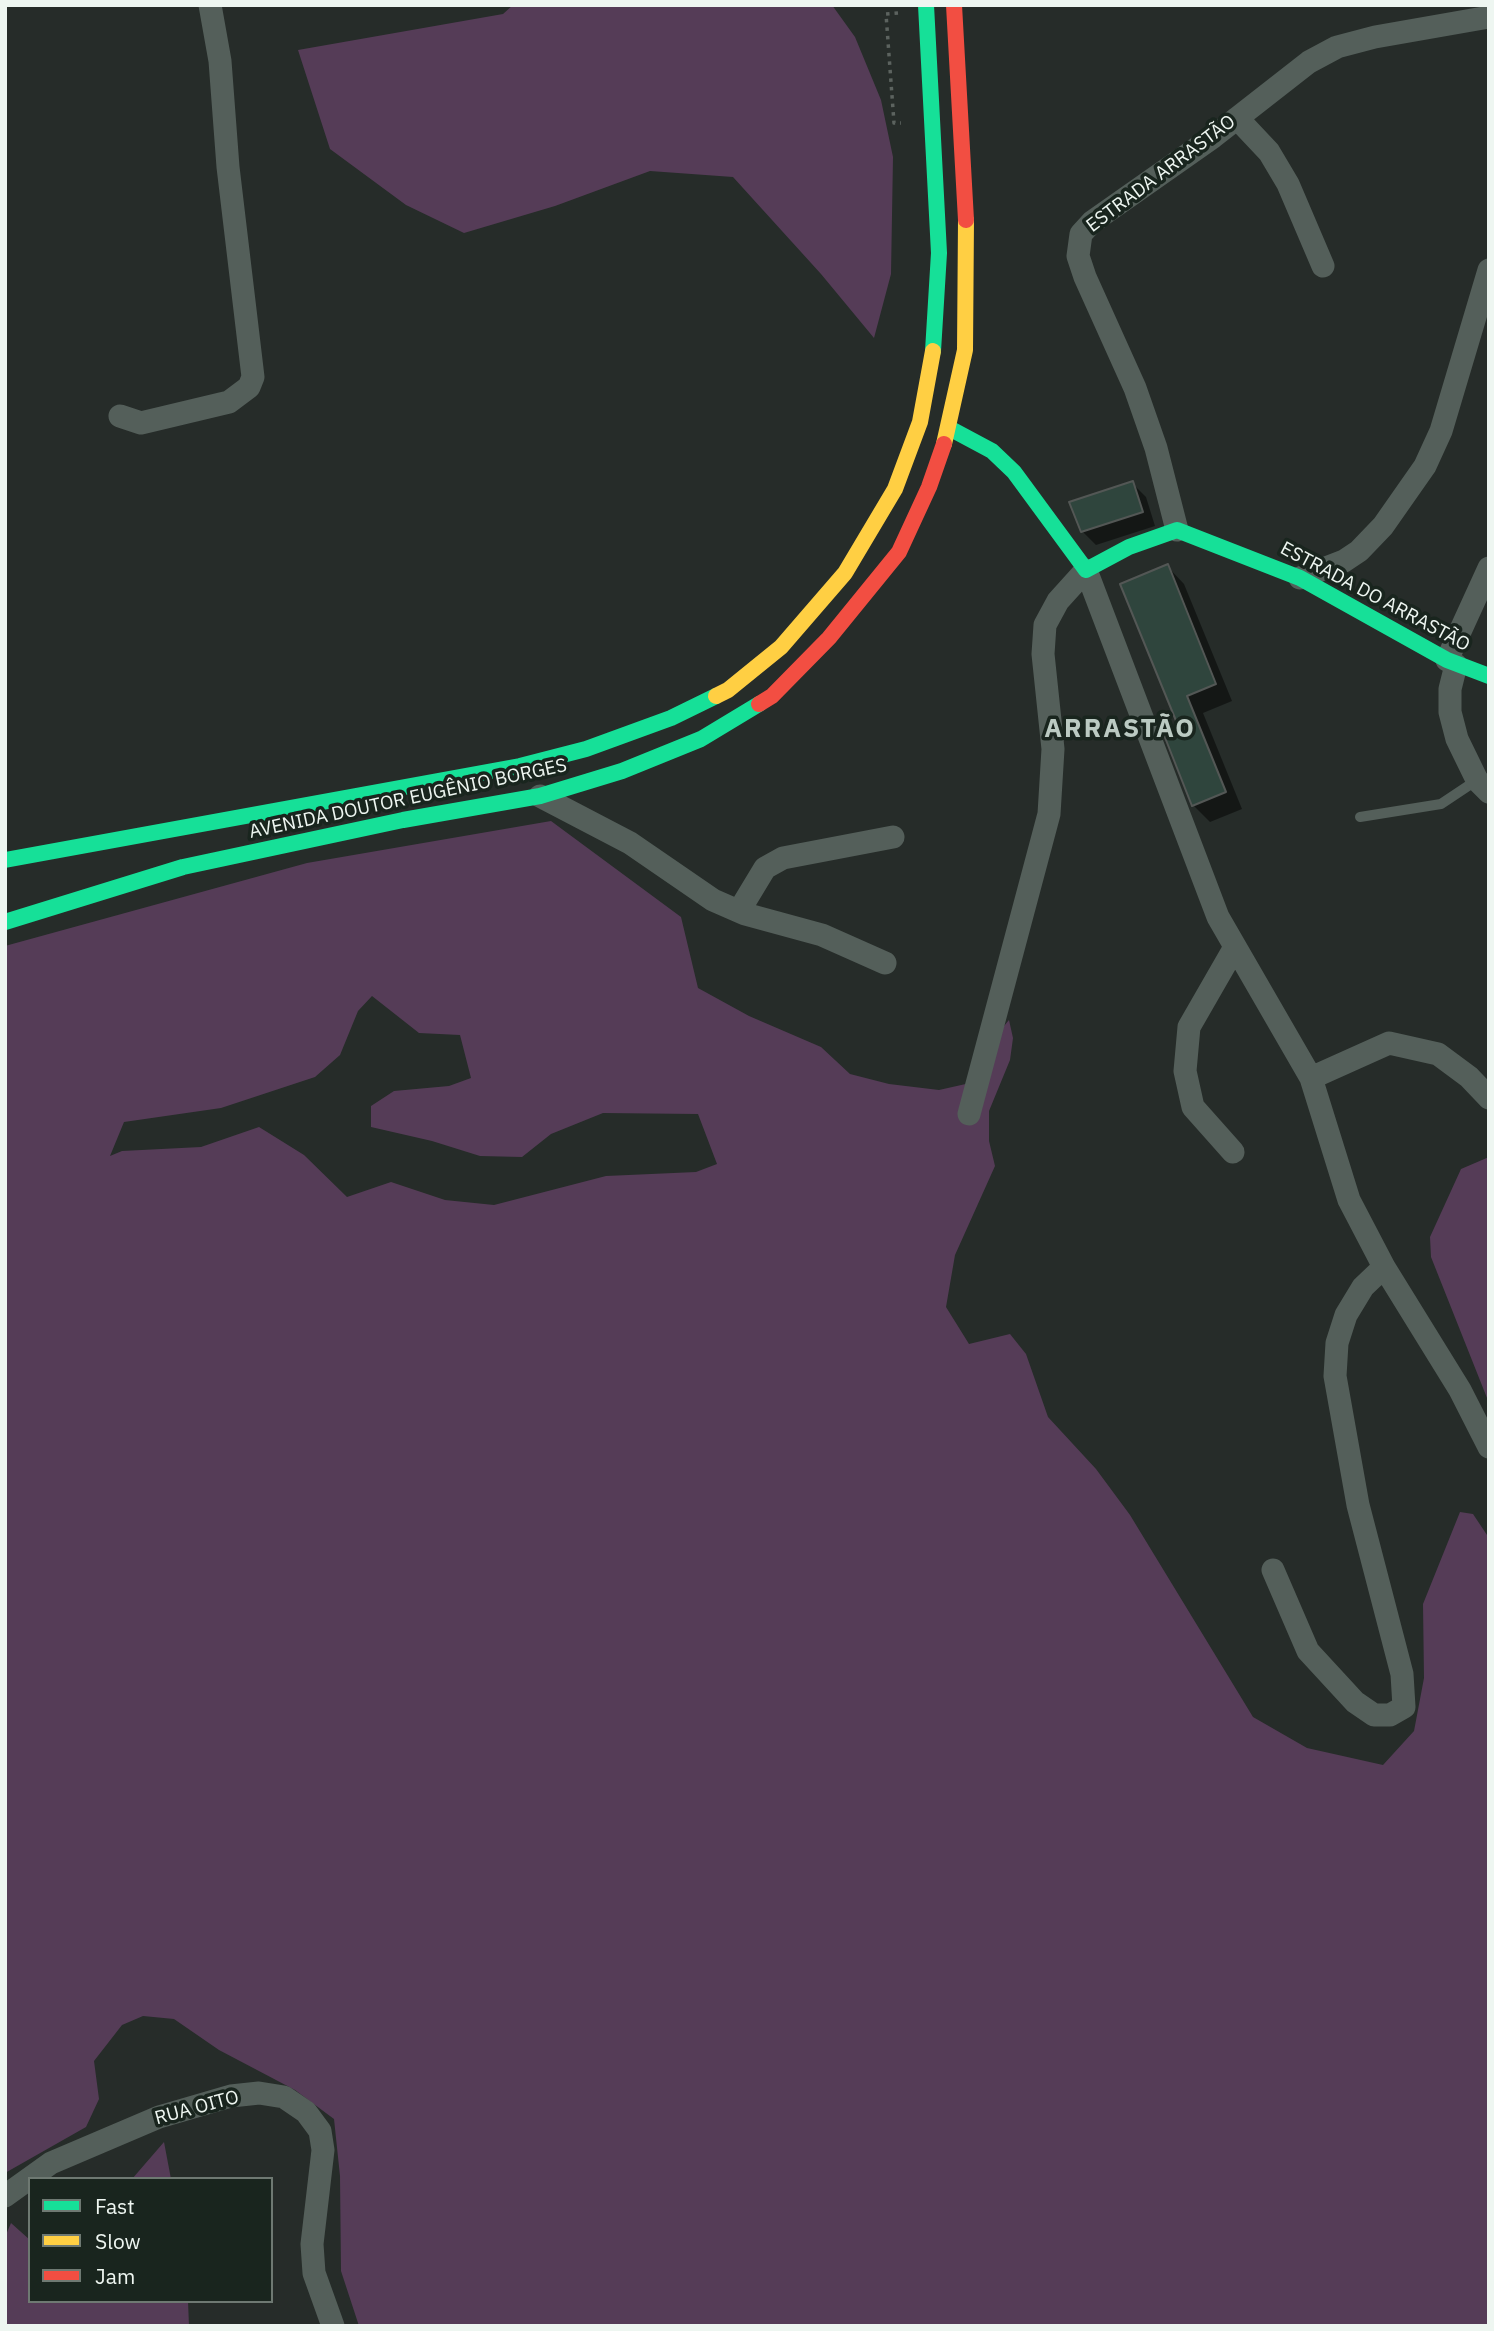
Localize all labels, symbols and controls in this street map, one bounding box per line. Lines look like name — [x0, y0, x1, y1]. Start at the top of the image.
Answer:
street label: ESTRADA ARRASTÃO — [1082, 111, 1240, 237]
street label: ESTRADA DO ARRASTÃO — [1276, 537, 1474, 657]
district label: ARRASTÃO — [1045, 713, 1195, 745]
street label: AVENIDA DOUTOR EUGÊNIO BORGES — [247, 754, 569, 844]
street label: RUA OITO — [152, 2086, 242, 2130]
legend — [28, 2177, 273, 2303]
text: Fast — [95, 2192, 135, 2220]
text: Slow — [95, 2227, 141, 2255]
text: Jam — [95, 2262, 135, 2290]

